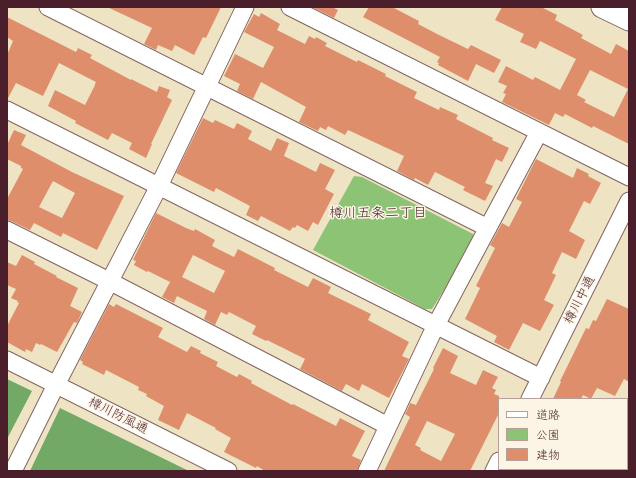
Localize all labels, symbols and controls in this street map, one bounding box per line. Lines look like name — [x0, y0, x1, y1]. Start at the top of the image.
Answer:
district label: 樽川五条二丁目 — [329, 205, 427, 221]
street label: 樽川中通 — [561, 273, 599, 327]
street label: 樽川防風通 — [86, 394, 150, 438]
legend — [498, 398, 628, 470]
text: 道路 — [536, 408, 560, 423]
text: 公園 — [536, 428, 560, 443]
text: 建物 — [536, 448, 560, 463]

